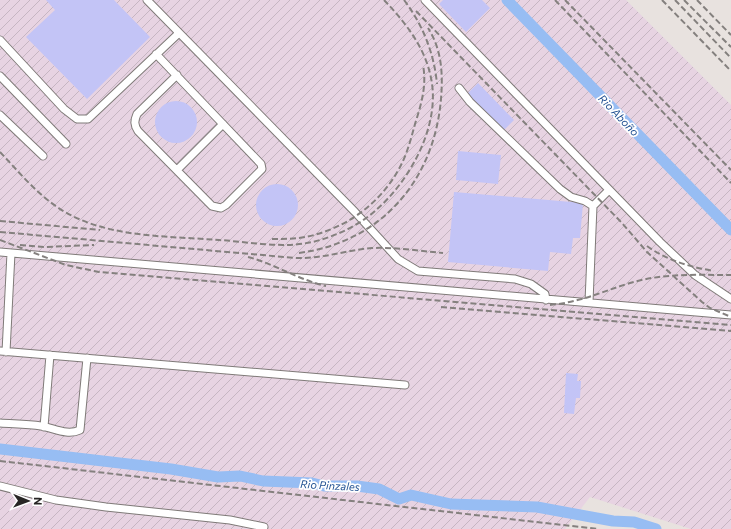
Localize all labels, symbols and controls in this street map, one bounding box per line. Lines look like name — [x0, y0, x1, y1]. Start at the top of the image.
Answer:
water label: Rio Aboño — [596, 92, 642, 139]
water label: Rio Pinzales — [300, 477, 360, 493]
north arrow — [8, 481, 48, 521]
text: N — [32, 497, 45, 505]

